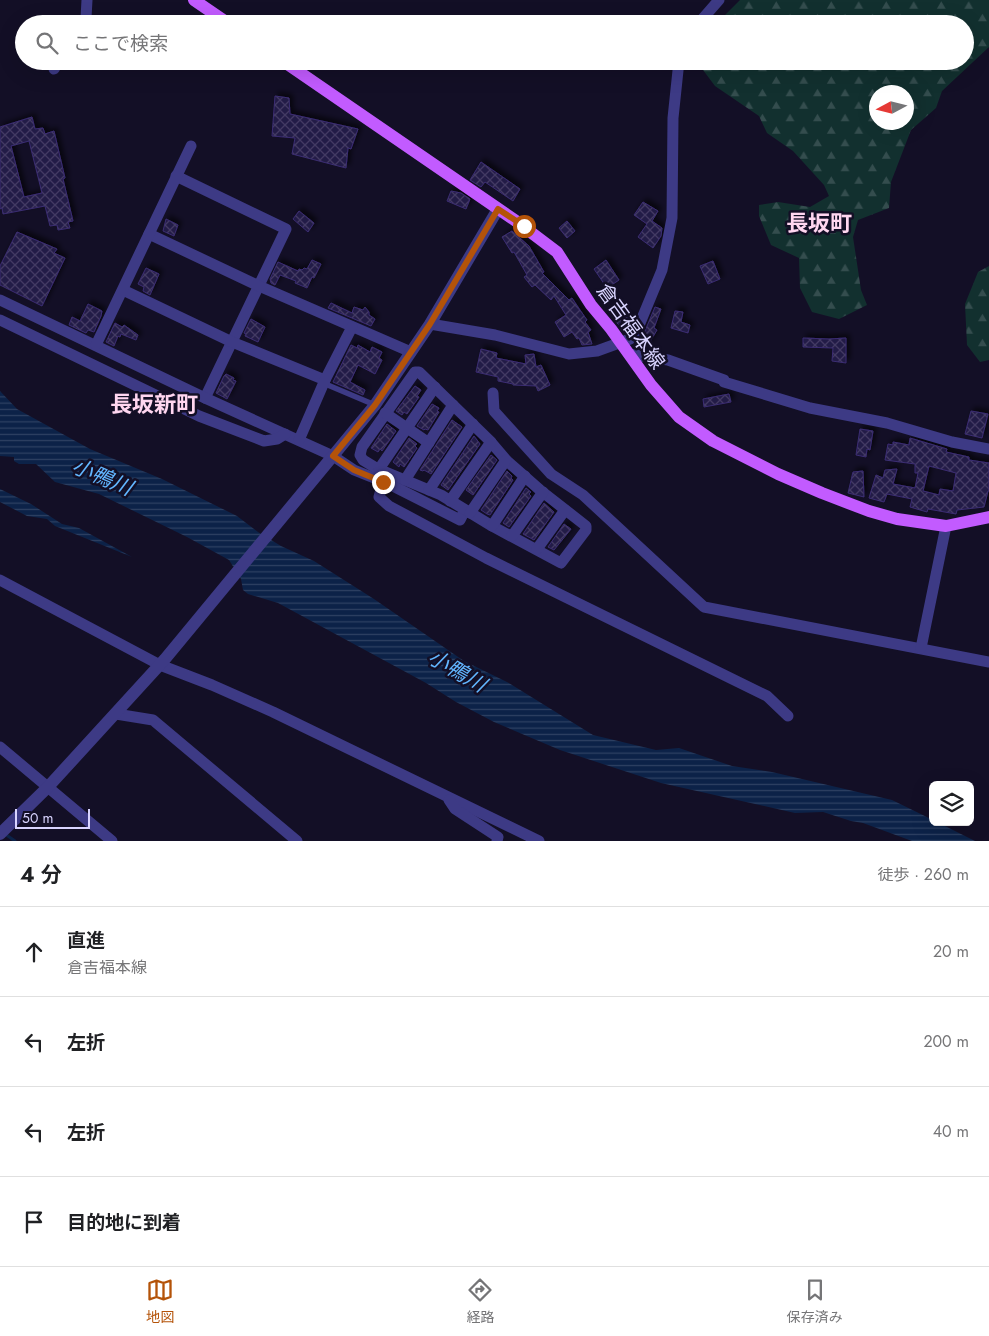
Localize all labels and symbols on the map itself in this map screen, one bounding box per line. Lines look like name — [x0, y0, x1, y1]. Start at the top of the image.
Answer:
north arrow — [869, 85, 914, 130]
district label: 長坂町 — [786, 207, 852, 239]
route start — [513, 215, 536, 238]
street label: 倉吉福本線 — [589, 277, 672, 375]
district label: 長坂新町 — [110, 388, 198, 420]
water label: 小鴨川 — [67, 451, 139, 504]
route end — [372, 471, 395, 494]
water label: 小鴨川 — [422, 642, 494, 701]
scale bar — [15, 806, 90, 829]

